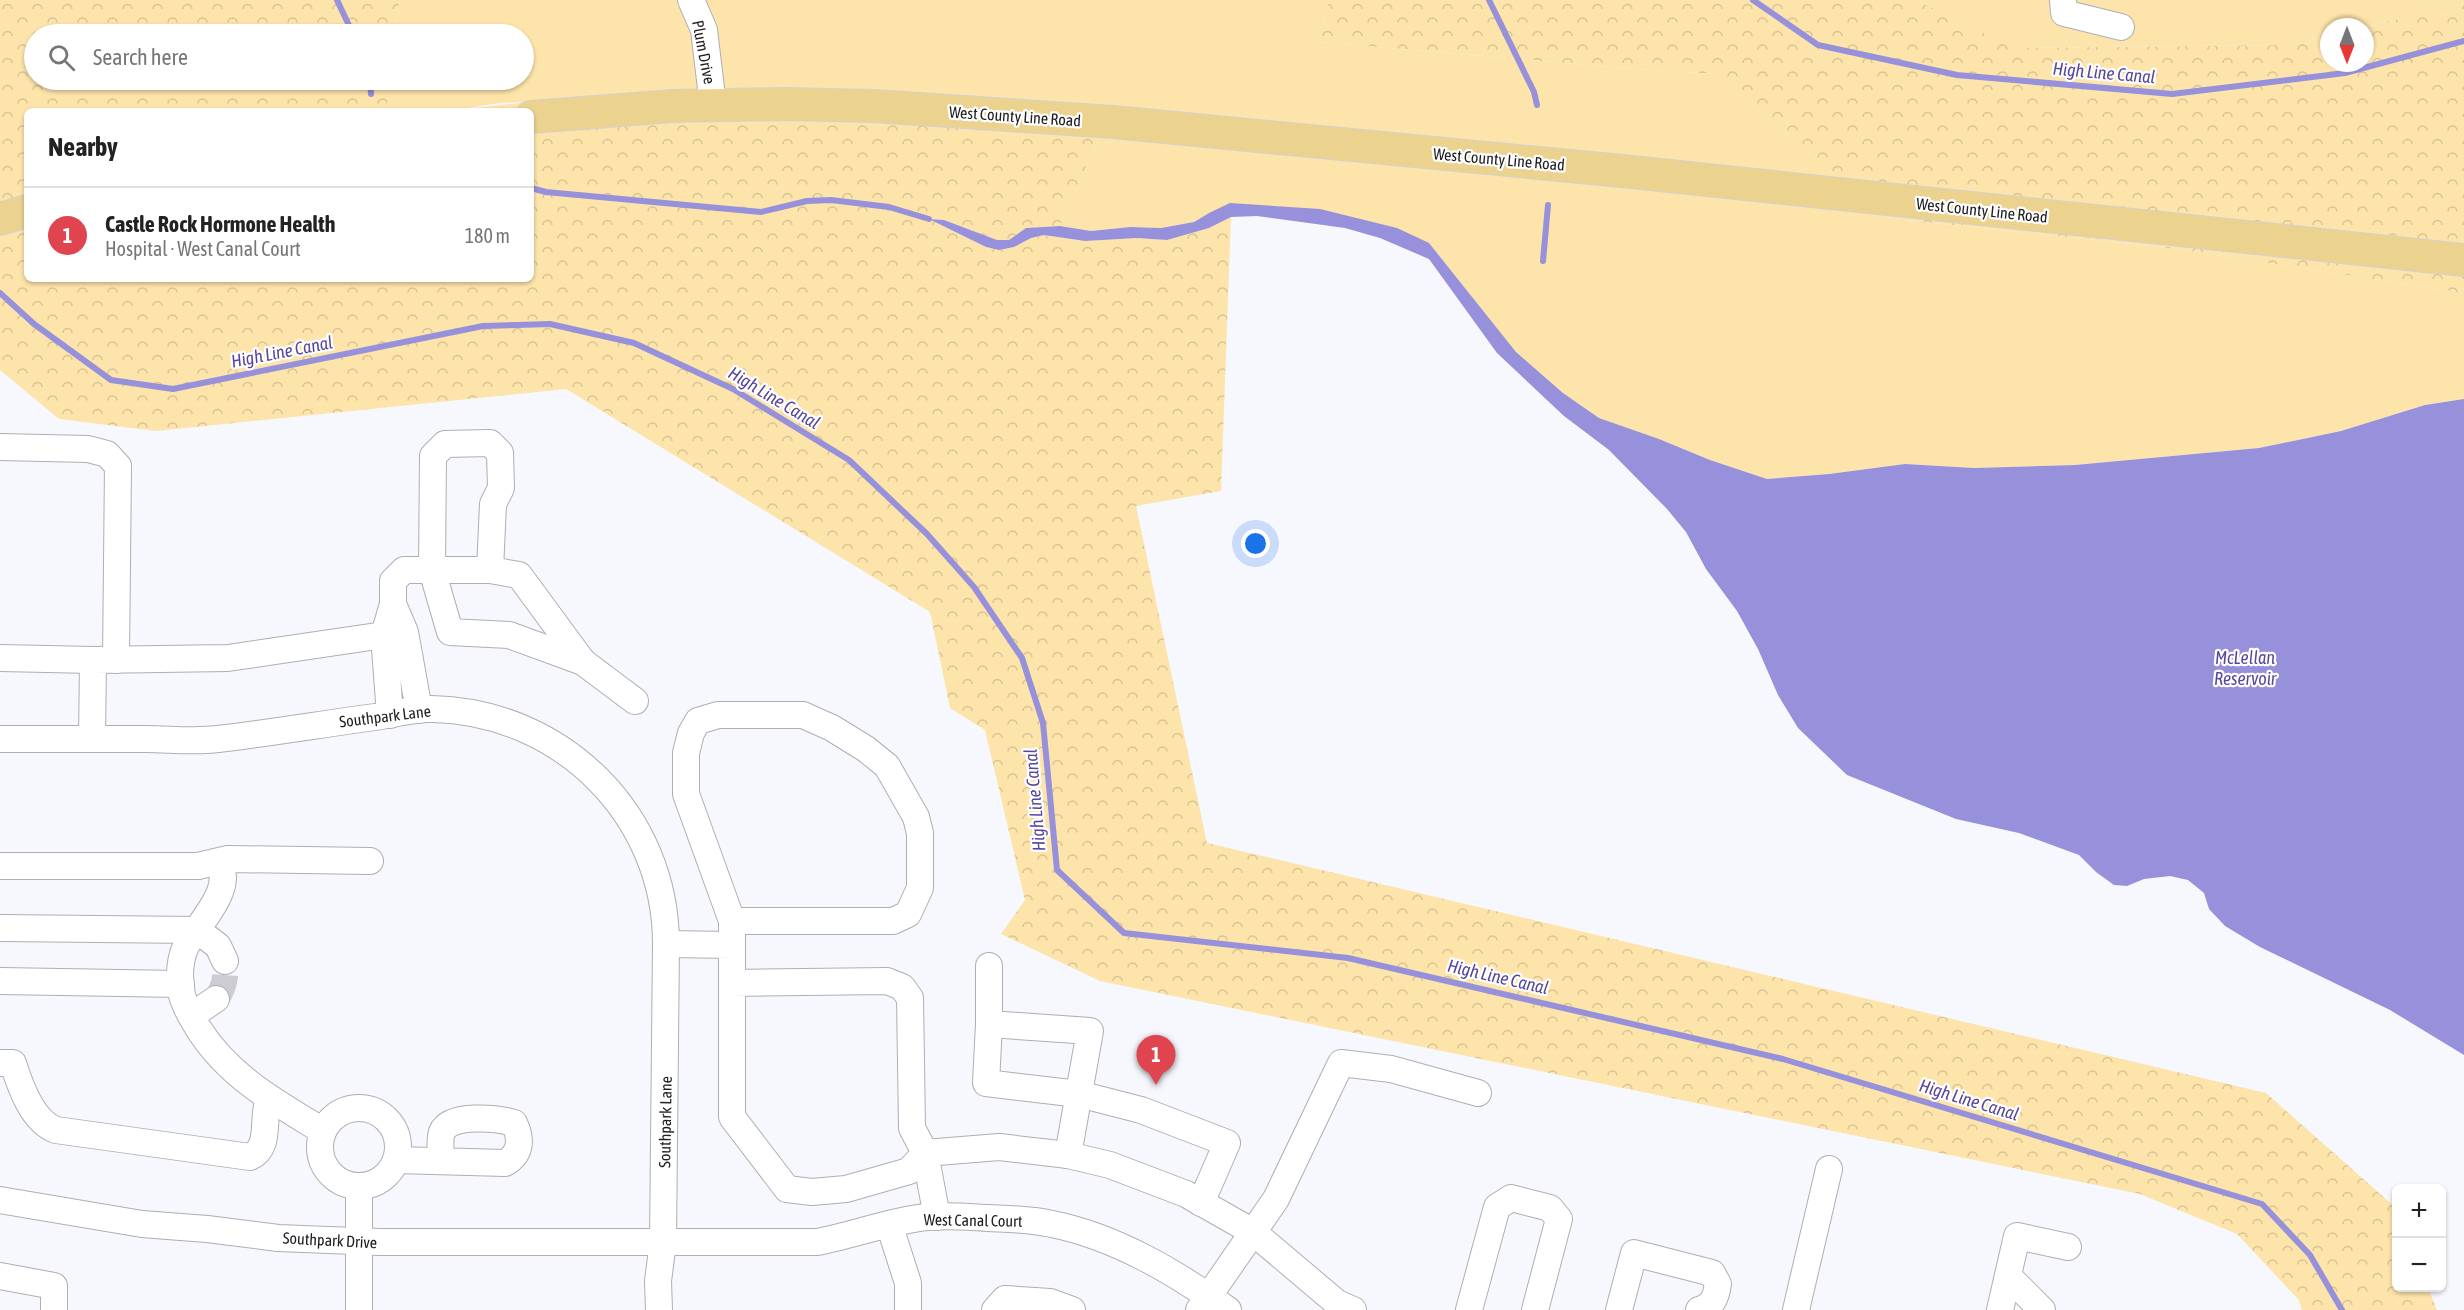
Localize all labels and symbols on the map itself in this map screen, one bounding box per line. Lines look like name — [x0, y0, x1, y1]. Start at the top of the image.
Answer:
north arrow — [2320, 18, 2374, 72]
street label: Plum Drive — [689, 19, 719, 85]
water label: High Line Canal — [2052, 58, 2156, 87]
street label: West County Line Road — [948, 102, 1082, 131]
street label: West County Line Road — [1432, 144, 1566, 175]
street label: West County Line Road — [1915, 194, 2049, 227]
water label: High Line Canal — [229, 331, 335, 372]
water label: High Line Canal — [725, 362, 824, 433]
your location — [1241, 529, 1270, 558]
water label: McLellan Reservoir — [2214, 647, 2277, 689]
street label: Southpark Lane — [338, 701, 432, 732]
water label: High Line Canal — [1020, 748, 1049, 852]
water label: High Line Canal — [1446, 955, 1551, 998]
pin: 1 — [1136, 1036, 1176, 1085]
water label: High Line Canal — [1917, 1074, 2022, 1125]
street label: Southpark Lane — [655, 1076, 676, 1168]
street label: West Canal Court — [923, 1210, 1023, 1230]
street label: Southpark Drive — [282, 1229, 378, 1252]

